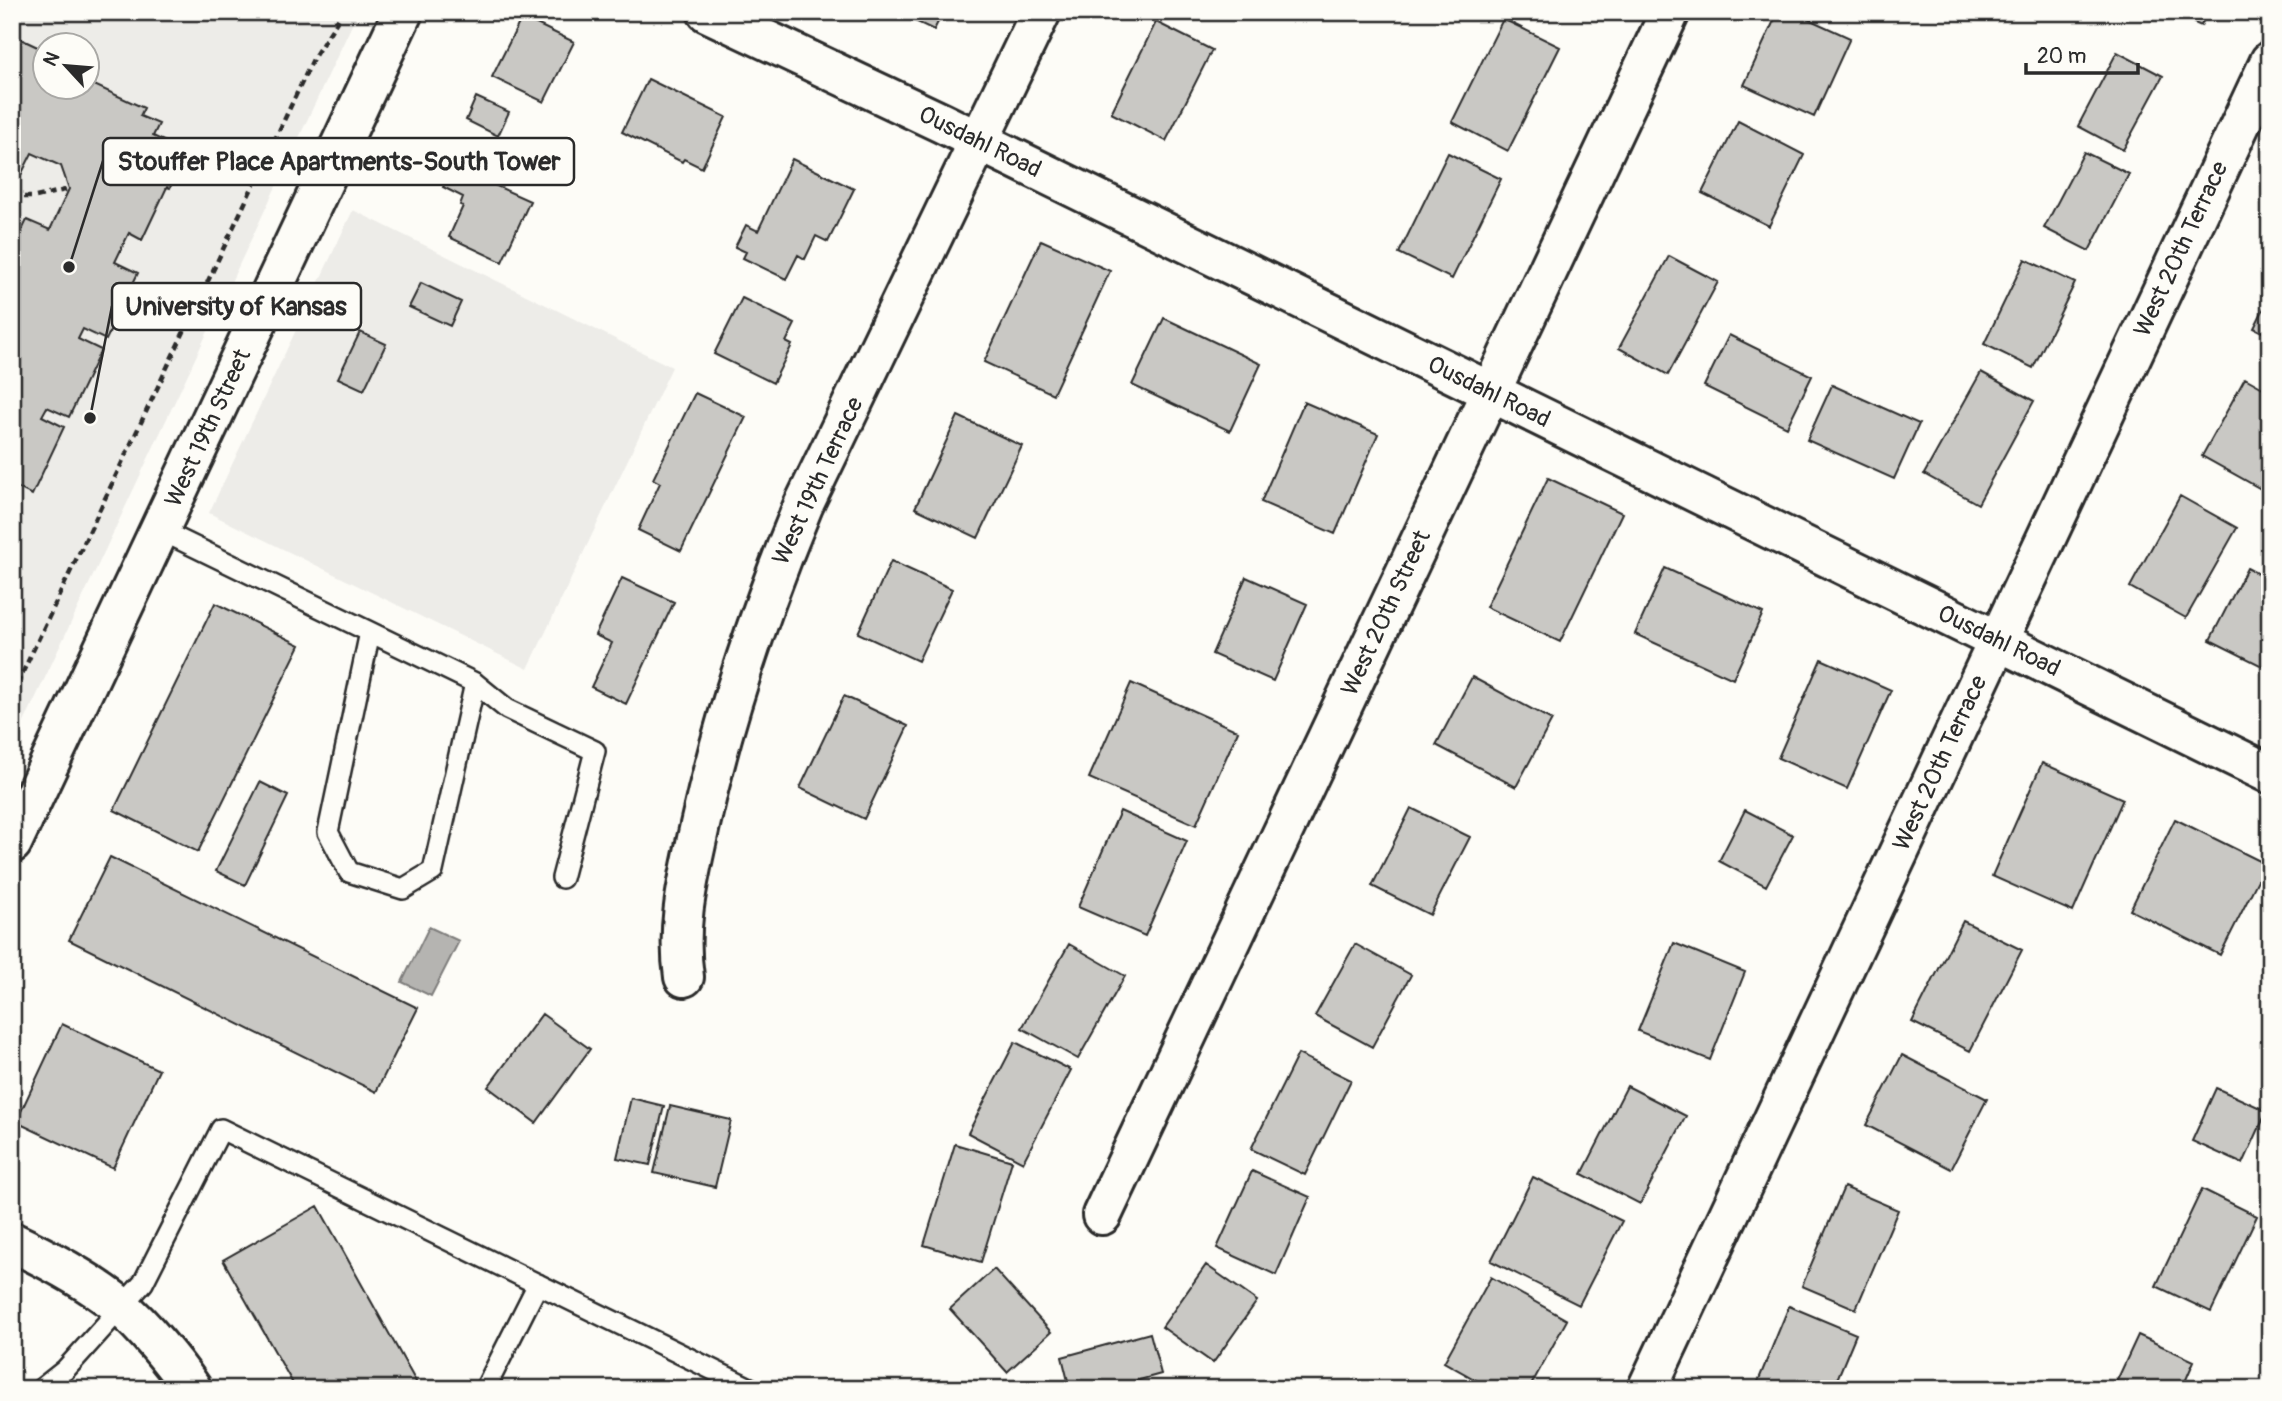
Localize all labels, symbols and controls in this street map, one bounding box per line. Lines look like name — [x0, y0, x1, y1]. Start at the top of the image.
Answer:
north arrow — [32, 32, 102, 102]
scale bar — [2026, 32, 2138, 76]
text: 20 m — [2037, 43, 2086, 70]
text: N — [38, 48, 65, 70]
street label: Ousdahl Road — [914, 100, 1046, 184]
callout: Stouffer Place Apartments-South Tower — [103, 138, 574, 185]
text: Stouffer Place Apartments-South Tower — [118, 146, 561, 178]
street label: West 20th Terrace — [2128, 157, 2234, 341]
callout: University of Kansas — [112, 283, 361, 330]
text: University of Kansas — [125, 291, 347, 323]
street label: West 19th Street — [159, 344, 257, 512]
street label: Ousdahl Road — [1423, 350, 1555, 434]
street label: West 19th Terrace — [766, 392, 870, 570]
street label: West 20th Street — [1335, 525, 1437, 700]
street label: Ousdahl Road — [1933, 599, 2065, 683]
street label: West 20th Terrace — [1887, 671, 1993, 855]

